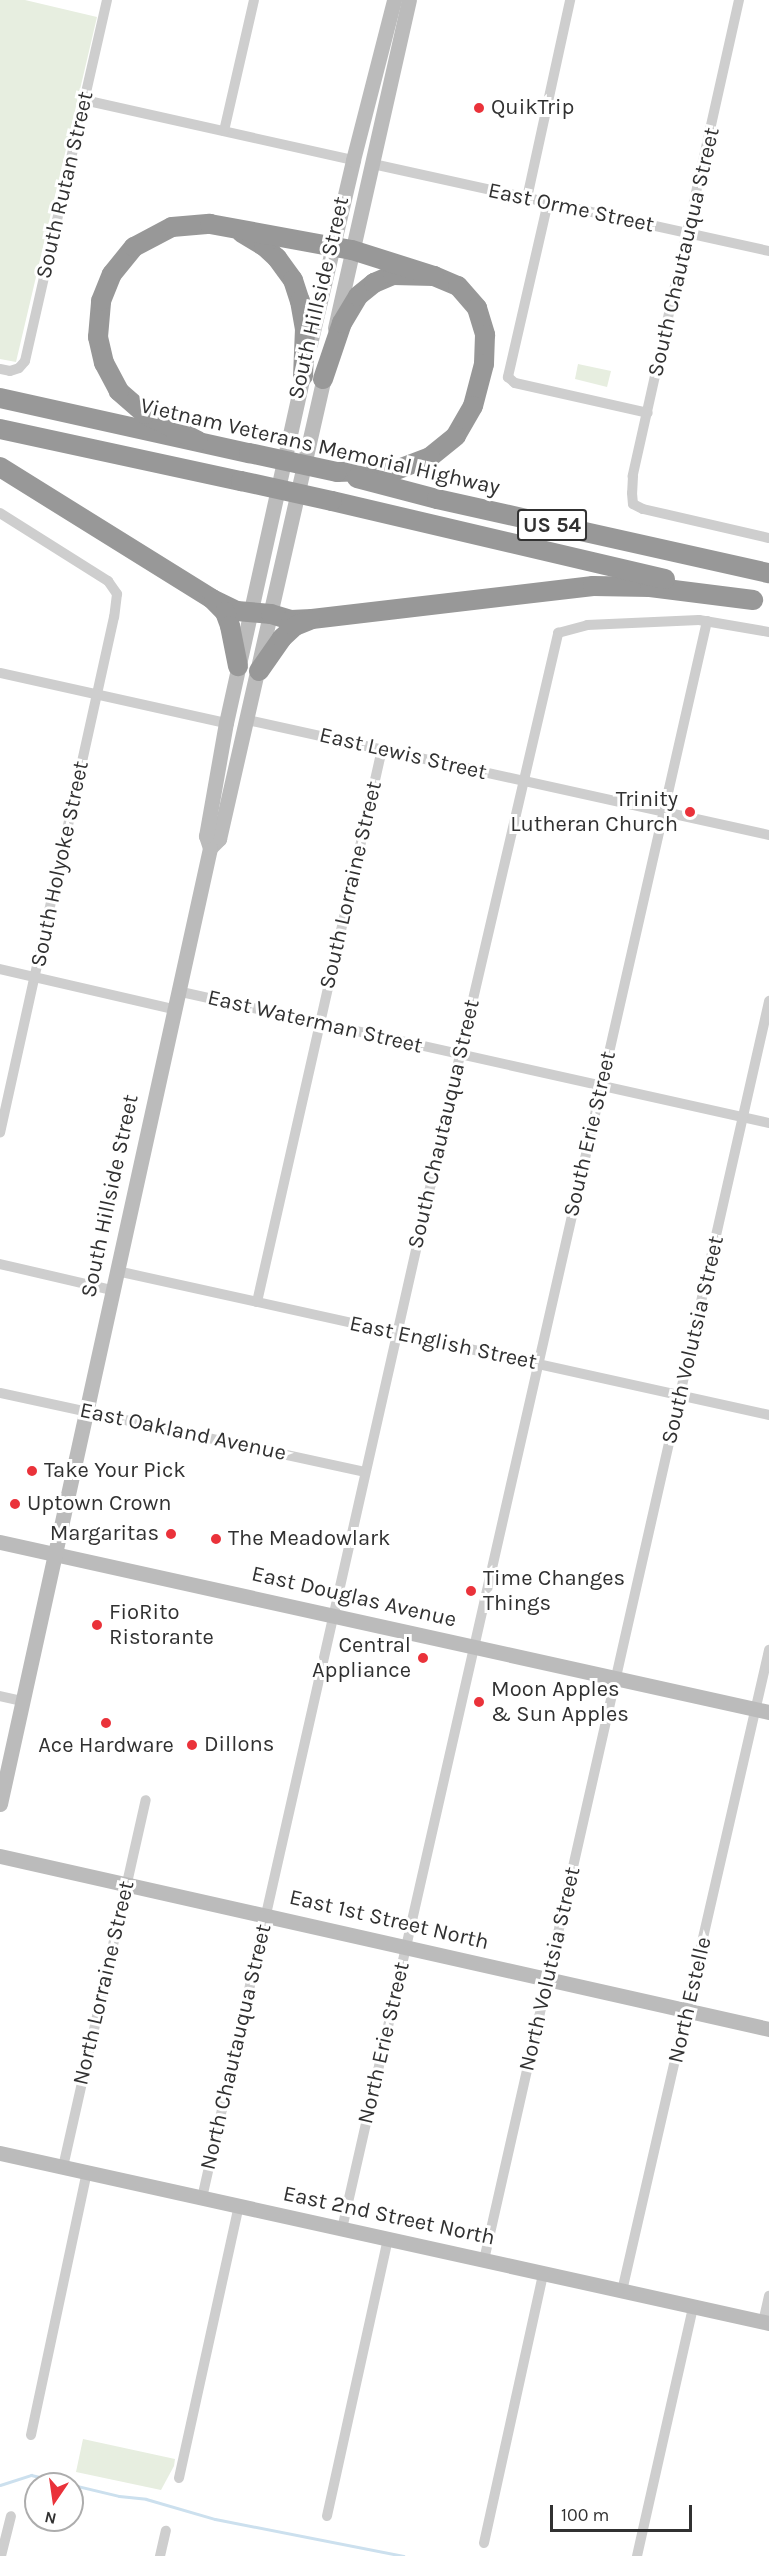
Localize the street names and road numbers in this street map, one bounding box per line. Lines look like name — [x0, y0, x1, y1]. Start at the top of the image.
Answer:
street label: South Rutan Street — [31, 89, 99, 281]
street label: South Chautauqua Street — [642, 125, 726, 379]
street label: East Orme Street — [486, 178, 656, 238]
street label: South Hillside Street — [283, 194, 355, 402]
street label: Vietnam Veterans Memorial Highway — [138, 393, 502, 501]
road number: US 54 — [516, 507, 588, 543]
street label: East Lewis Street — [317, 722, 489, 786]
street label: South Holyoke Street — [25, 759, 95, 969]
street label: South Lorraine Street — [314, 779, 388, 991]
street label: East Waterman Street — [205, 984, 425, 1060]
street label: South Chautauqua Street — [402, 997, 486, 1251]
street label: South Erie Street — [558, 1049, 622, 1219]
street label: South Hillside Street — [76, 1092, 144, 1300]
street label: South Volutsia Street — [656, 1233, 730, 1447]
street label: East English Street — [347, 1310, 539, 1376]
street label: East Oakland Avenue — [77, 1397, 289, 1467]
street label: East Douglas Avenue — [249, 1561, 459, 1633]
street label: North Volutsia Street — [514, 1864, 586, 2074]
street label: North Lorraine Street — [68, 1878, 140, 2088]
street label: East 1st Street North — [287, 1884, 491, 1956]
street label: North Chautauqua Street — [195, 1921, 277, 2173]
street label: North Estelle — [663, 1934, 717, 2066]
street label: North Erie Street — [353, 1959, 415, 2127]
street label: East 2nd Street North — [281, 2181, 497, 2251]

